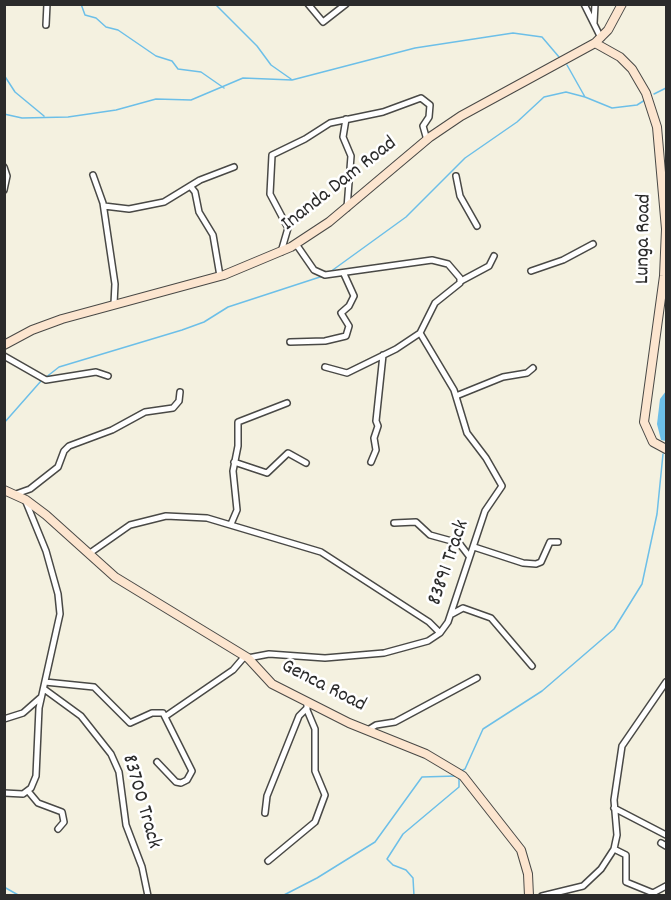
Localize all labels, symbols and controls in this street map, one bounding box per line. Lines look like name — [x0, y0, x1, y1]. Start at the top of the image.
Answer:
street label: Inanda Dam Road — [277, 132, 403, 238]
street label: Lunga Road — [632, 194, 658, 284]
street label: 83891 Track — [424, 517, 476, 609]
street label: Genca Road — [276, 655, 370, 719]
street label: 83700 Track — [115, 752, 165, 852]

